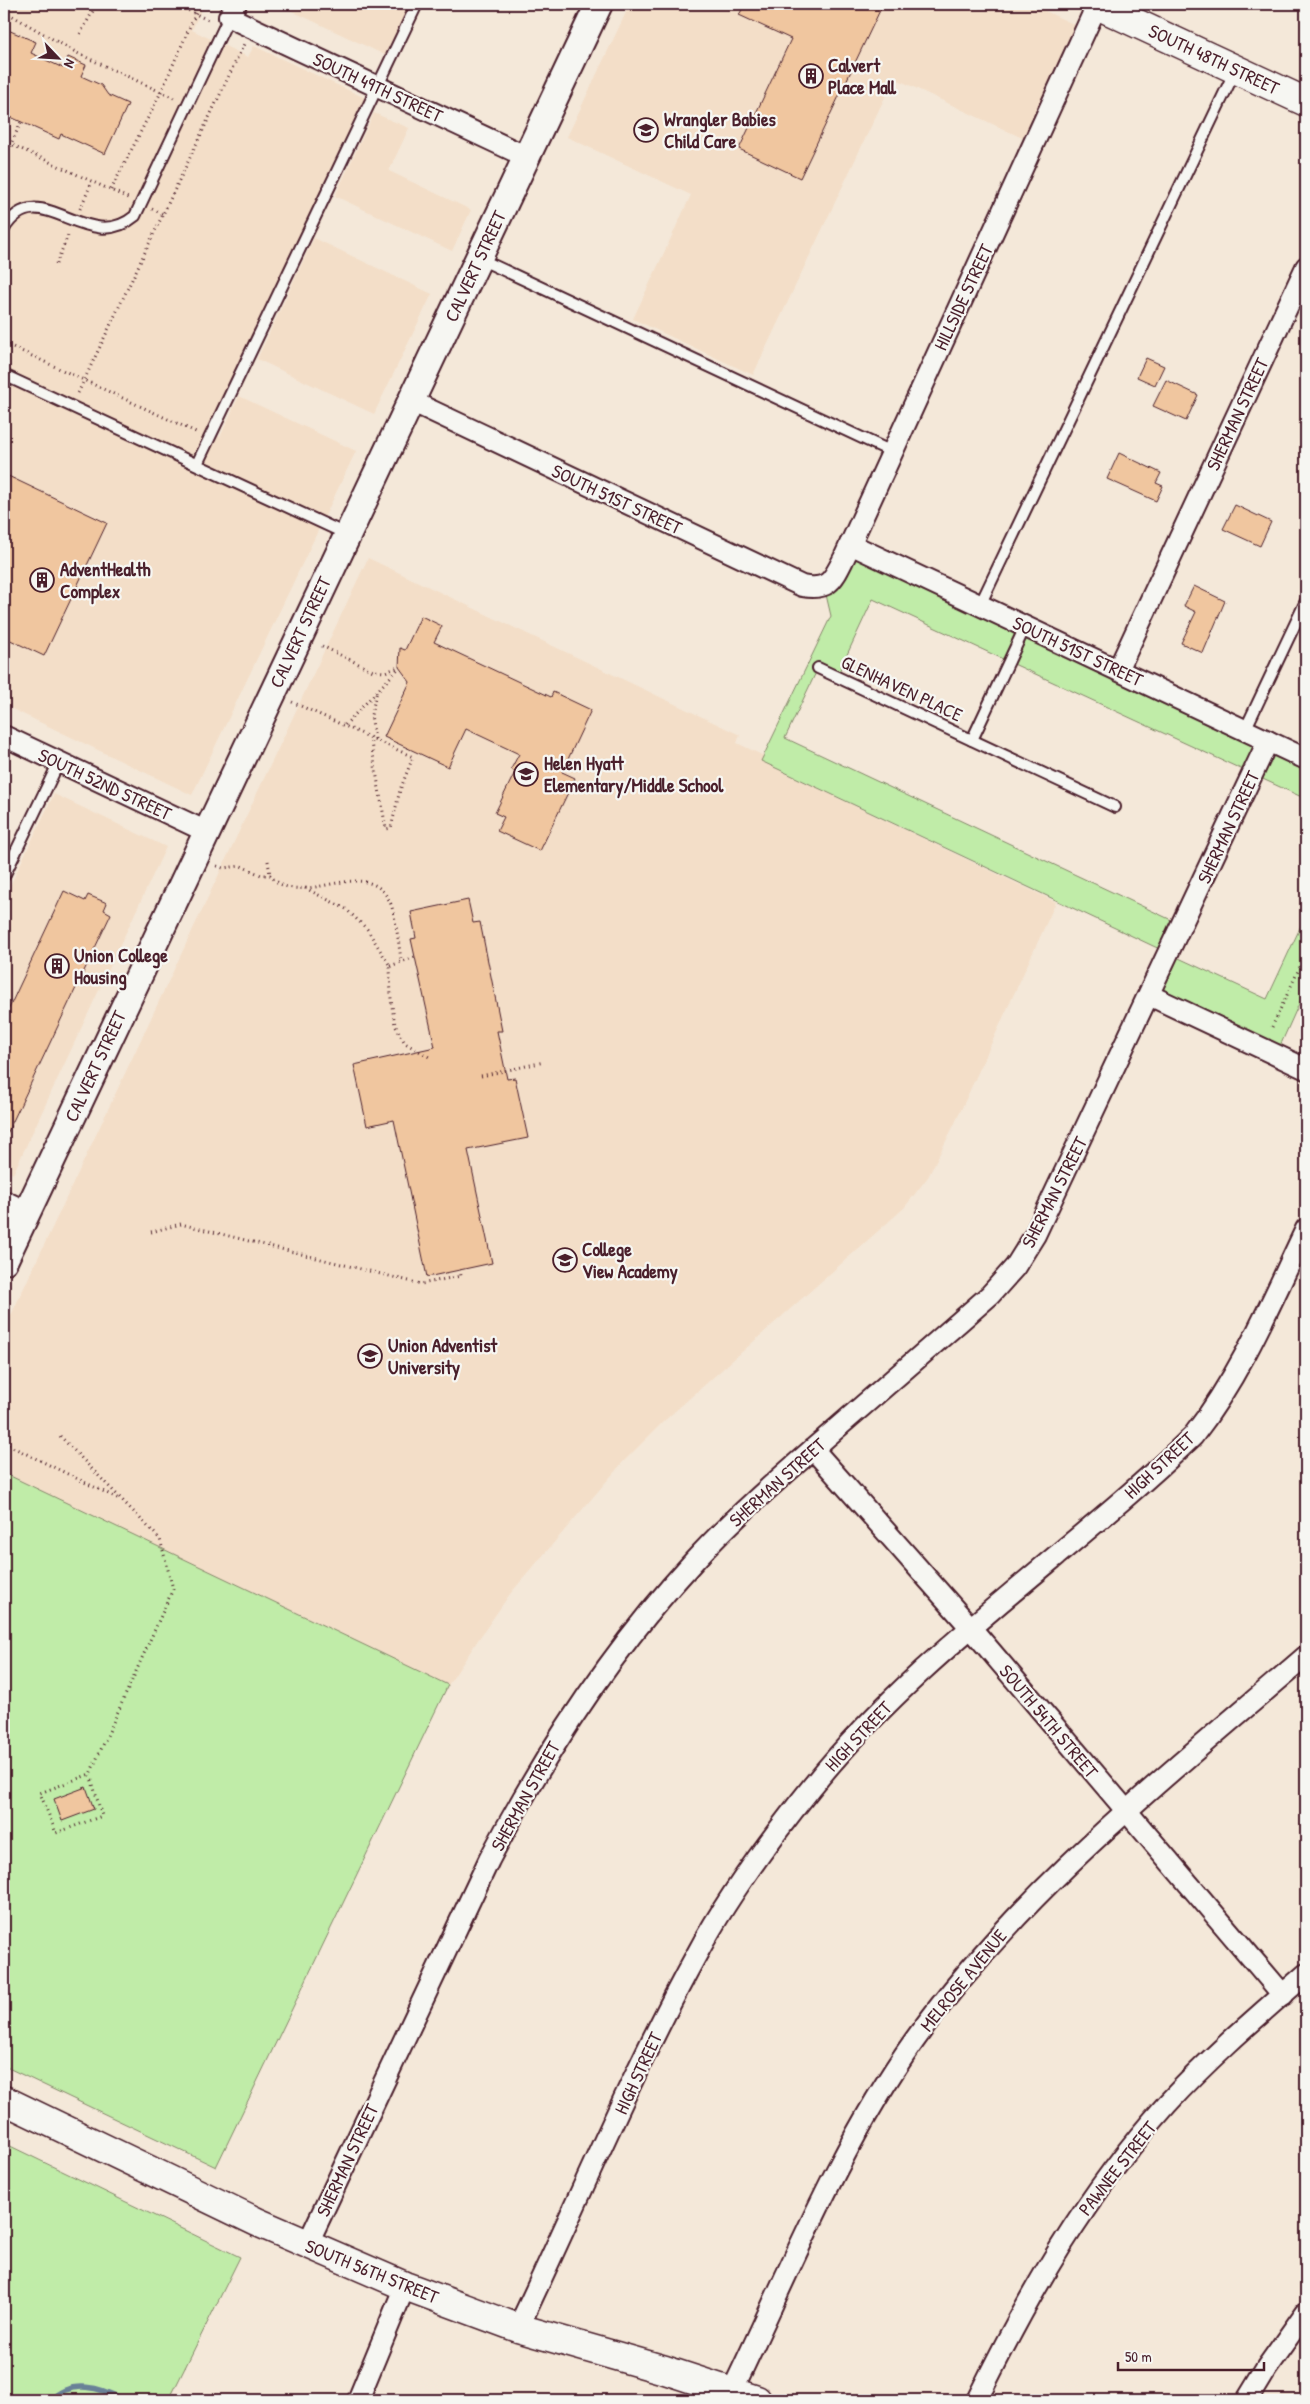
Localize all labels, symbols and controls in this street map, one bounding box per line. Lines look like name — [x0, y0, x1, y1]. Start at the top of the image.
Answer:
street label: SOUTH 48TH STREET — [1144, 17, 1285, 101]
north arrow — [32, 32, 82, 82]
street label: SOUTH 49TH STREET — [309, 46, 448, 129]
place label: Calvert Place Mall — [828, 52, 897, 100]
text: N — [60, 56, 80, 72]
building icon: Calvert Place Mall — [798, 63, 824, 89]
place label: Wrangler Babies Child Care — [664, 106, 777, 154]
school or university icon: Wrangler Babies Child Care — [633, 117, 659, 143]
street label: CALVERT STREET — [438, 205, 513, 326]
street label: HILLSIDE STREET — [927, 239, 999, 354]
street label: SHERMAN STREET — [1200, 352, 1275, 475]
street label: SOUTH 51ST STREET — [548, 457, 687, 541]
place label: AdventHealth Complex — [60, 556, 150, 605]
building icon: AdventHealth Complex — [29, 567, 55, 593]
street label: CALVERT STREET — [263, 571, 338, 692]
street label: SOUTH 51ST STREET — [1009, 609, 1148, 693]
street label: GLENHAVEN PLACE — [837, 649, 967, 728]
street label: SOUTH 52ND STREET — [34, 742, 177, 827]
place label: Helen Hyatt Elementary/Middle School — [544, 750, 724, 799]
school or university icon: Helen Hyatt Elementary/Middle School — [513, 761, 539, 787]
street label: SHERMAN STREET — [1191, 765, 1266, 888]
place label: Union College Housing — [74, 942, 168, 991]
building icon: Union College Housing — [44, 953, 70, 979]
street label: CALVERT STREET — [58, 1005, 133, 1126]
street label: SHERMAN STREET — [1015, 1131, 1094, 1252]
place label: College View Academy — [582, 1236, 678, 1285]
school or university icon: College View Academy — [552, 1247, 578, 1273]
place label: Union Adventist University — [388, 1332, 498, 1381]
school or university icon: Union Adventist University — [357, 1343, 383, 1369]
street label: HIGH STREET — [1118, 1425, 1201, 1504]
street label: SHERMAN STREET — [723, 1431, 832, 1532]
street label: SOUTH 54TH STREET — [994, 1659, 1105, 1784]
street label: HIGH STREET — [819, 1694, 898, 1777]
street label: SHERMAN STREET — [484, 1736, 566, 1855]
street label: MELROSE AVENUE — [914, 1923, 1013, 2037]
street label: HIGH STREET — [608, 2027, 669, 2118]
street label: SHERMAN STREET — [310, 2098, 385, 2221]
street label: PAWNEE STREET — [1072, 2114, 1163, 2221]
street label: SOUTH 56TH STREET — [301, 2232, 444, 2310]
scale bar — [1118, 2339, 1264, 2371]
text: 50 m — [1125, 2346, 1152, 2367]

